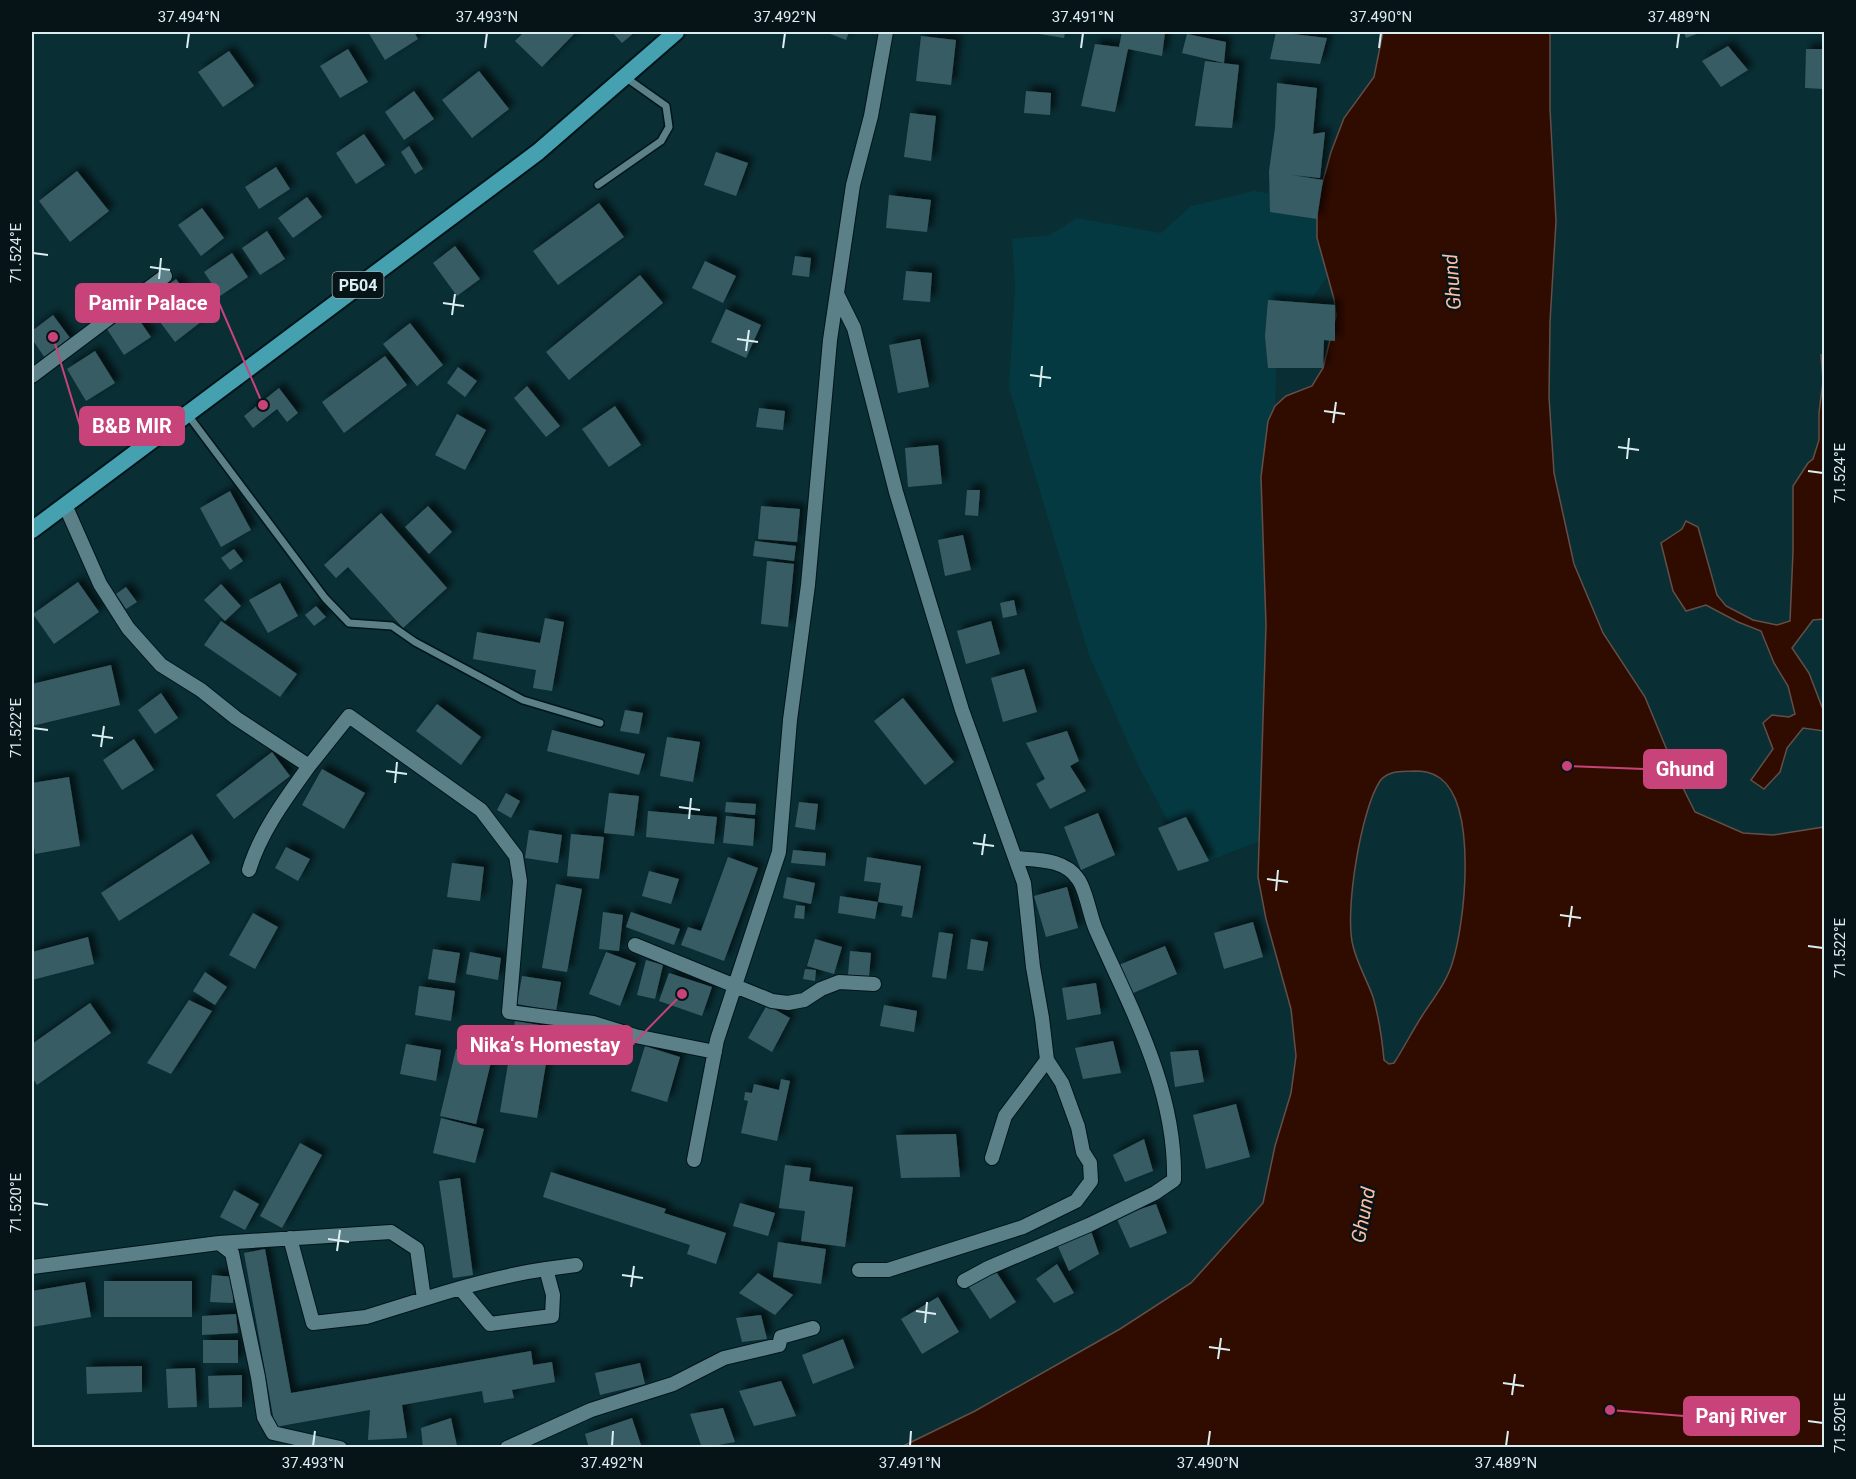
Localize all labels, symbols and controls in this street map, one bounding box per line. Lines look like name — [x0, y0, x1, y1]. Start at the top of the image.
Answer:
text: 37.494°N — [158, 8, 220, 26]
text: 37.493°N — [456, 8, 518, 26]
text: 37.492°N — [754, 8, 816, 26]
text: 37.491°N — [1052, 8, 1114, 26]
text: 37.490°N — [1350, 8, 1412, 26]
text: 37.489°N — [1648, 8, 1710, 26]
text: 71.524°E — [7, 222, 25, 283]
water label: Ghund — [1438, 252, 1466, 311]
road number: РБ04 — [332, 272, 384, 298]
callout: Pamir Palace — [76, 284, 219, 322]
text: Pamir Palace — [88, 291, 208, 315]
callout: B&B MIR — [80, 407, 184, 445]
text: B&B MIR — [92, 414, 172, 438]
text: 71.524°E — [1831, 442, 1849, 503]
text: 71.522°E — [7, 697, 25, 758]
callout: Ghund — [1644, 750, 1726, 788]
text: Ghund — [1656, 757, 1714, 781]
text: 71.522°E — [1831, 917, 1849, 978]
callout: Nika‘s Homestay — [458, 1026, 632, 1064]
text: Nika‘s Homestay — [470, 1033, 621, 1057]
text: 71.520°E — [7, 1172, 25, 1233]
water label: Ghund — [1346, 1184, 1380, 1245]
text: 71.520°E — [1831, 1392, 1849, 1453]
callout: Panj River — [1684, 1397, 1799, 1435]
text: Panj River — [1695, 1404, 1787, 1428]
text: 37.493°N — [282, 1454, 344, 1472]
text: 37.492°N — [581, 1454, 643, 1472]
text: 37.491°N — [879, 1454, 941, 1472]
text: 37.490°N — [1177, 1454, 1239, 1472]
text: 37.489°N — [1475, 1454, 1537, 1472]

